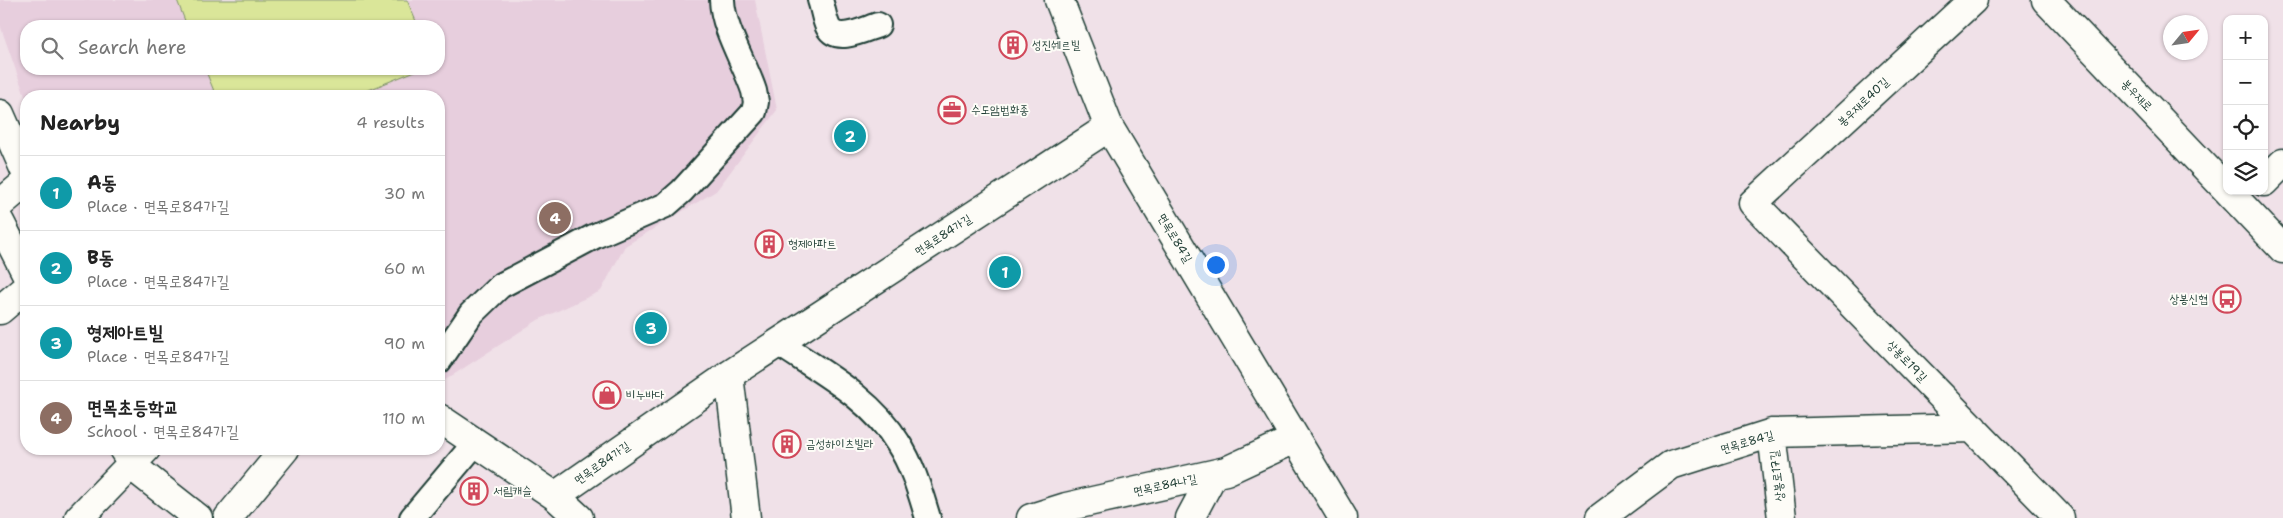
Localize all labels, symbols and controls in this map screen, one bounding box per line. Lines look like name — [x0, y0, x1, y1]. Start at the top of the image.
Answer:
north arrow — [2163, 15, 2208, 60]
map controls — [2223, 15, 2268, 195]
button: + — [2223, 15, 2268, 60]
search box — [20, 20, 445, 75]
building icon: 성진쉐르빌 — [998, 30, 1028, 60]
icon: search — [38, 34, 66, 62]
text: Search here — [78, 35, 187, 60]
place label: 성진쉐르빌 — [1032, 37, 1081, 53]
button: − — [2223, 60, 2268, 105]
street label: 봉우재로40길 — [1834, 74, 1892, 130]
street label: 봉우재로 — [2118, 76, 2156, 114]
office icon: 수도암법화종 — [937, 95, 967, 125]
place label: 수도암법화종 — [971, 102, 1029, 118]
button: locate — [2223, 105, 2268, 150]
text: Nearby — [40, 109, 120, 137]
text: 4 results — [356, 112, 425, 133]
pin: 2 — [834, 117, 866, 155]
button: layers — [2223, 150, 2268, 195]
text: A동 — [87, 170, 117, 195]
text: 1 — [52, 183, 60, 204]
text: 30 m — [384, 183, 425, 204]
text: Place · 면목로84가길 — [87, 196, 229, 217]
pin: 4 — [539, 199, 571, 237]
street label: 면목로84길 — [1154, 210, 1196, 266]
street label: 면목로84가길 — [912, 211, 975, 259]
building icon: 형제아파트 — [754, 229, 784, 259]
place label: 형제아파트 — [788, 236, 836, 252]
text: B동 — [87, 245, 114, 270]
your location — [1203, 252, 1229, 278]
pin: 1 — [989, 253, 1021, 291]
text: 2 — [50, 258, 62, 279]
text: 60 m — [384, 258, 425, 279]
text: Place · 면목로84가길 — [87, 271, 229, 292]
bus stop icon: 상봉신협 — [2212, 284, 2242, 314]
place label: 상봉신협 — [2169, 291, 2208, 307]
pin: 3 — [635, 309, 667, 347]
text: 형제아트빌 — [87, 320, 163, 345]
text: 3 — [50, 333, 62, 354]
text: 90 m — [384, 333, 425, 354]
street label: 상봉로19길 — [1883, 337, 1931, 385]
text: Place · 면목로84가길 — [87, 346, 229, 367]
shop icon: 비누바다 — [592, 380, 622, 410]
place label: 비누바다 — [626, 387, 665, 403]
text: 면목초등학교 — [87, 395, 179, 420]
text: 4 — [50, 408, 62, 429]
text: 110 m — [382, 408, 425, 429]
text: School · 면목로84가길 — [87, 421, 239, 442]
street label: 면목로84길 — [1718, 427, 1776, 457]
building icon: 금성하이츠빌라 — [772, 429, 802, 459]
place label: 금성하이츠빌라 — [806, 436, 874, 452]
street label: 면목로84가길 — [571, 438, 633, 488]
street label: 상봉로17길 — [1766, 449, 1788, 502]
street label: 면목로84나길 — [1132, 470, 1199, 500]
building icon: 서림캐슬 — [459, 476, 489, 506]
place label: 서림캐슬 — [493, 483, 532, 499]

